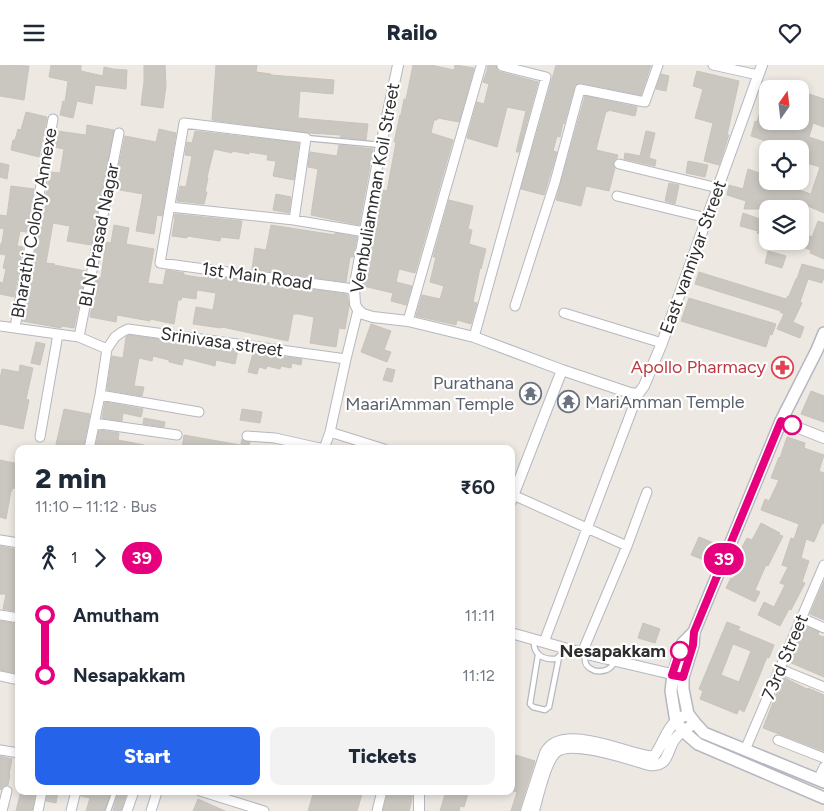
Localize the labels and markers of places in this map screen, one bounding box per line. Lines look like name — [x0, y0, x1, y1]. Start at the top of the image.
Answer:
pharmacy icon: Apollo Pharmacy — [770, 355, 794, 379]
place label: Apollo Pharmacy — [631, 356, 767, 378]
place label: Purathana MaariAmman Temple — [345, 372, 514, 415]
temple icon: Purathana MaariAmman Temple — [518, 381, 542, 405]
temple icon: MariAmman Temple — [557, 390, 581, 414]
place label: MariAmman Temple — [585, 391, 745, 413]
unlabelled marker — [782, 415, 802, 435]
place label: Nesapakkam — [560, 640, 666, 662]
marker: Nesapakkam — [670, 641, 690, 661]

